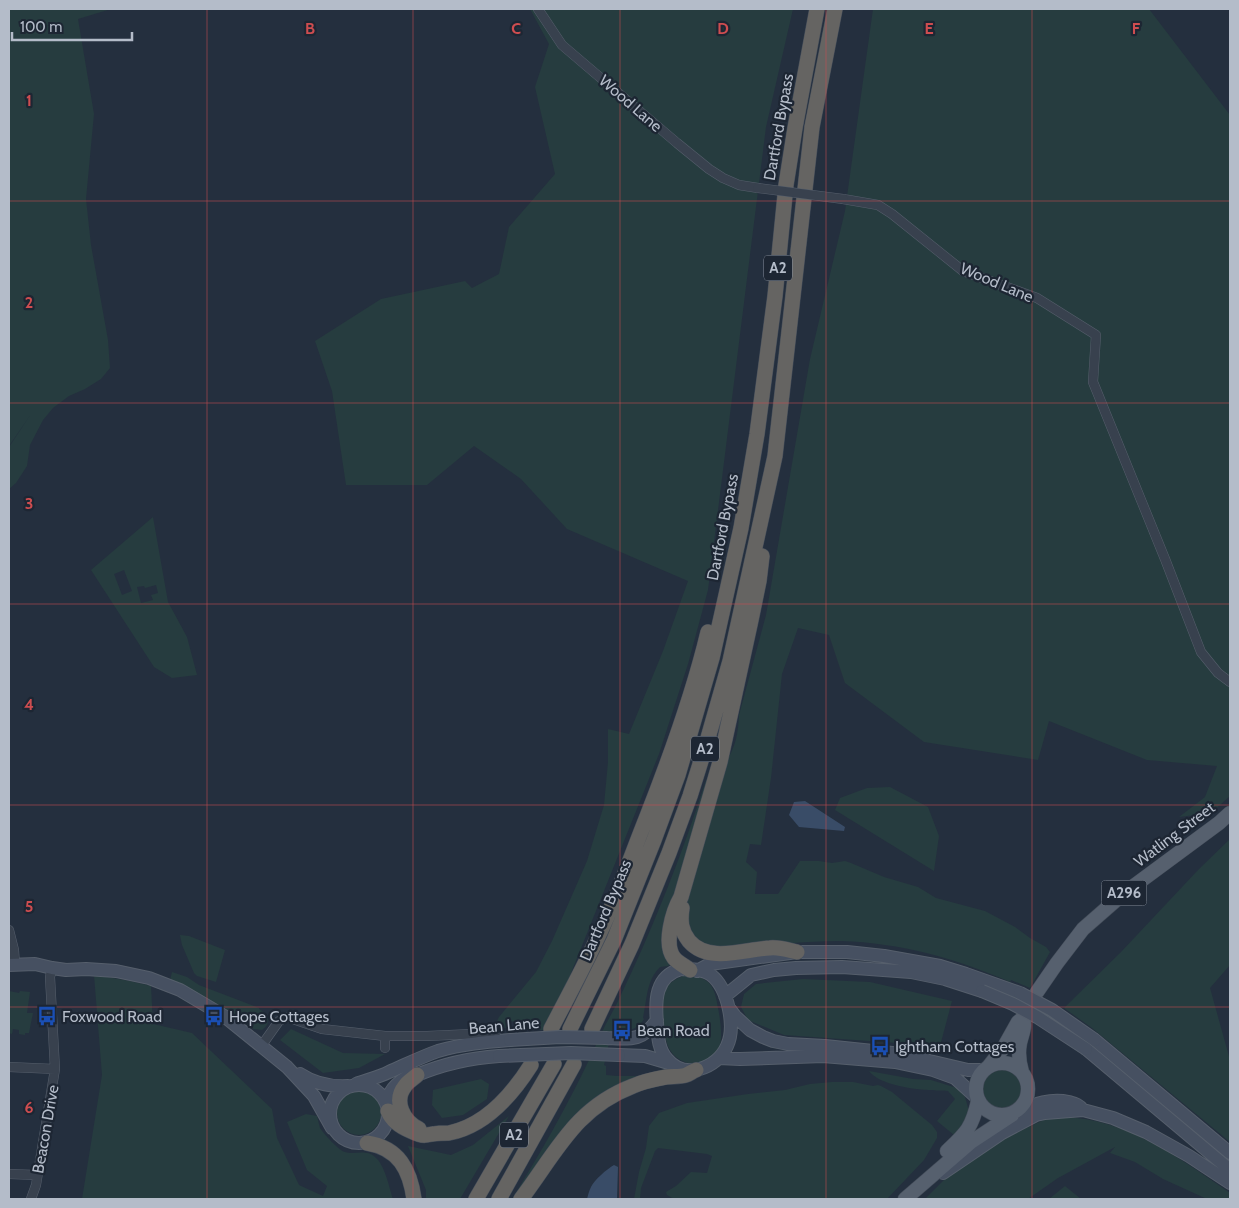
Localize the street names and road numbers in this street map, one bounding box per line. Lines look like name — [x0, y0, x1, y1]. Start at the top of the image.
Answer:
street label: Wood Lane — [595, 71, 666, 136]
street label: Dartford Bypass — [760, 72, 797, 182]
road number: A2 — [764, 256, 792, 280]
street label: Wood Lane — [957, 259, 1036, 306]
street label: Dartford Bypass — [703, 472, 742, 582]
road number: A2 — [691, 736, 719, 762]
street label: Watling Street — [1130, 798, 1219, 871]
street label: Dartford Bypass — [576, 856, 635, 964]
road number: A296 — [1102, 880, 1146, 906]
street label: Bean Lane — [468, 1013, 540, 1038]
street label: Beacon Drive — [28, 1083, 63, 1175]
road number: A2 — [500, 1122, 528, 1148]

